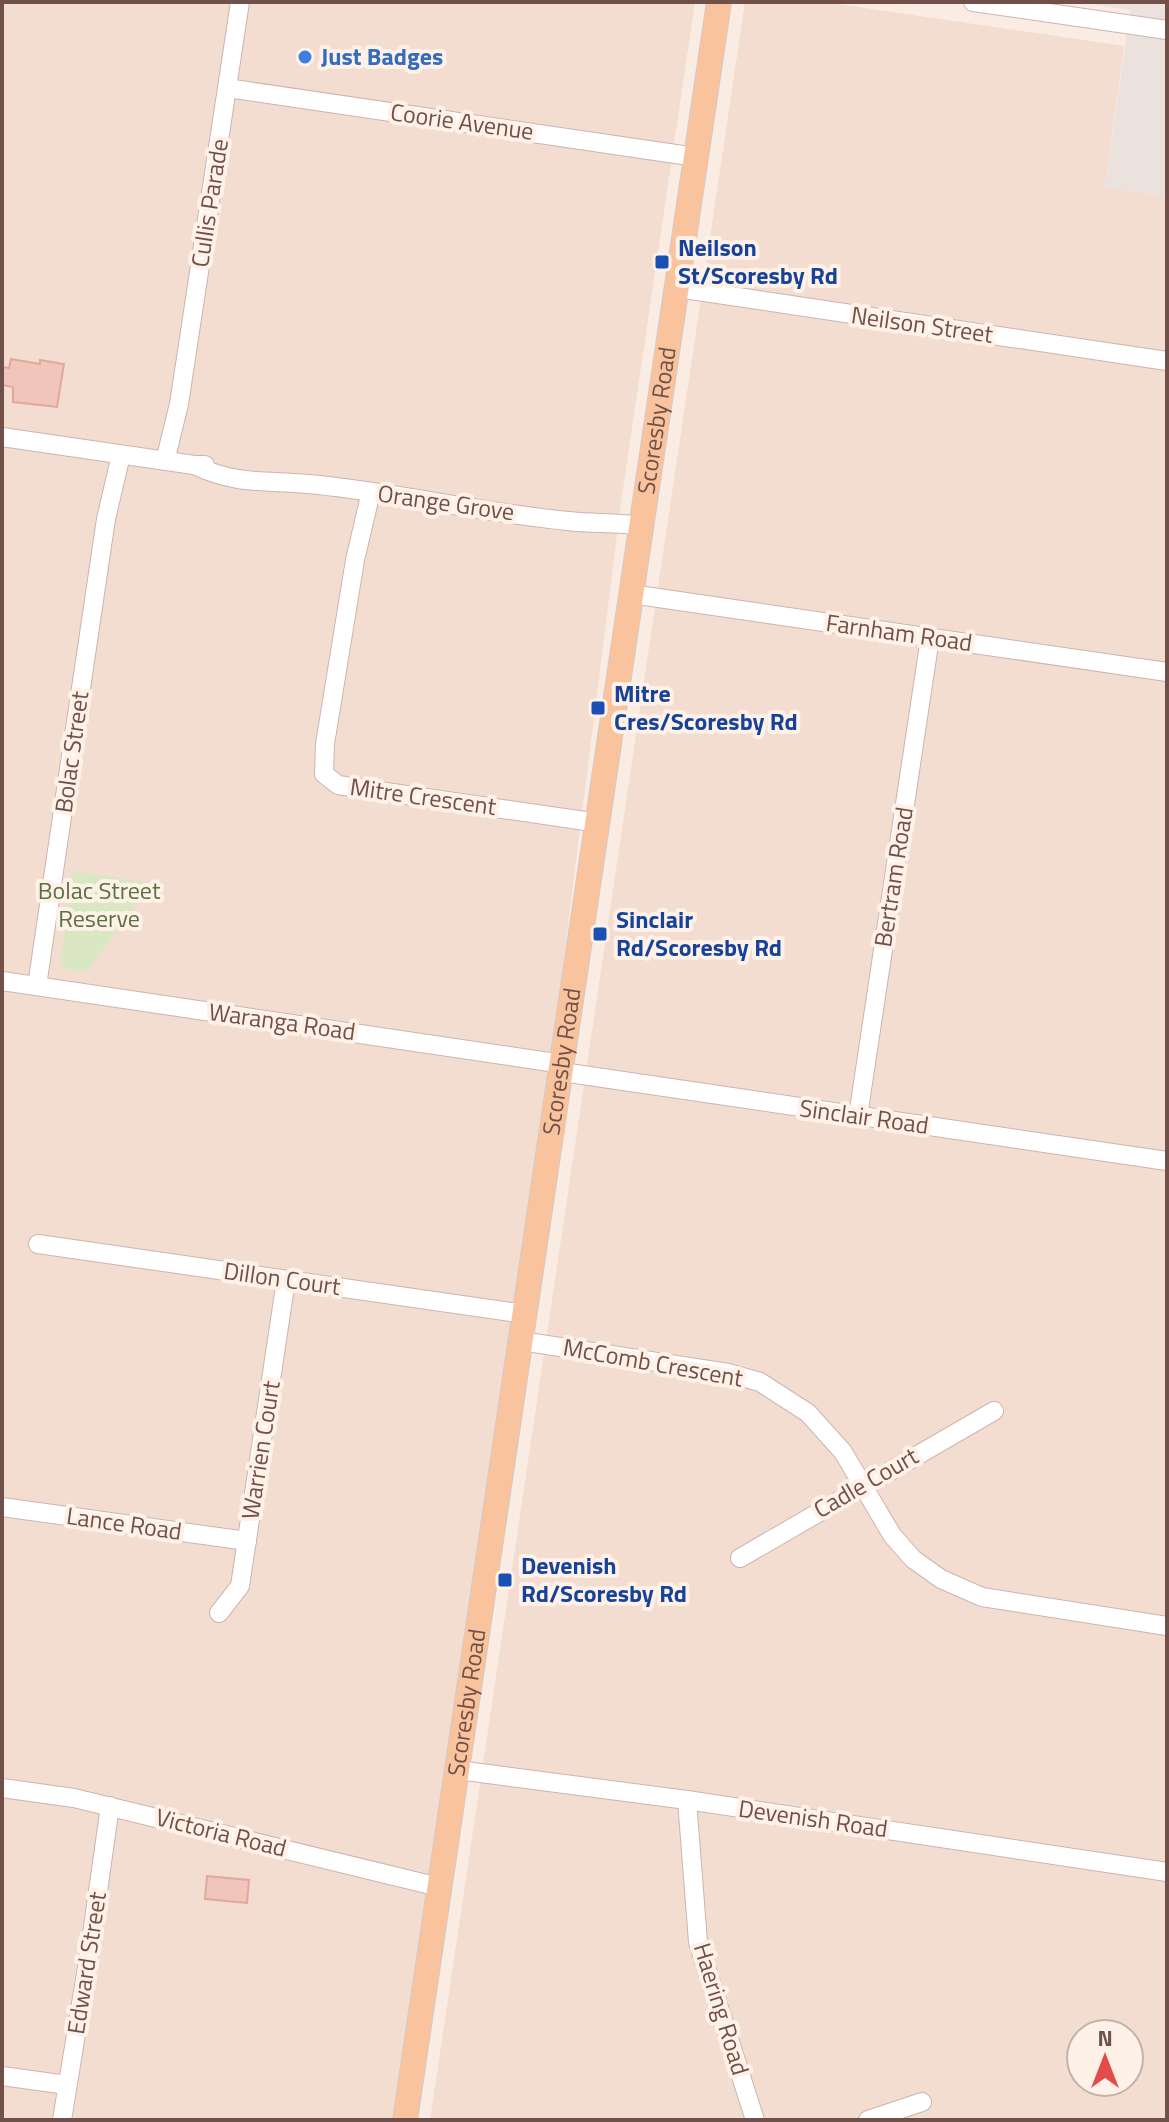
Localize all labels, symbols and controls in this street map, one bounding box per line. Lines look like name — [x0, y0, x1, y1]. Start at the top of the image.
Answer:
place label: Just Badges — [321, 38, 443, 74]
marker: Just Badges — [296, 48, 314, 66]
street label: Coorie Avenue — [388, 93, 536, 149]
street label: Cullis Parade — [181, 136, 237, 270]
place label: Neilson St/Scoresby Rd — [678, 229, 838, 293]
marker: Neilson St/Scoresby Rd — [653, 253, 671, 271]
street label: Neilson Street — [849, 296, 996, 352]
street label: Scoresby Road — [627, 344, 685, 497]
street label: Orange Grove — [376, 475, 517, 529]
street label: Farnham Road — [824, 604, 975, 660]
place label: Mitre Cres/Scoresby Rd — [614, 675, 798, 739]
street label: Bolac Street — [45, 688, 97, 815]
marker: Mitre Cres/Scoresby Rd — [589, 699, 607, 717]
street label: Mitre Crescent — [348, 768, 499, 824]
street label: Bertram Road — [864, 804, 922, 949]
park label: Bolac Street Reserve — [38, 872, 161, 936]
place label: Sinclair Rd/Scoresby Rd — [616, 901, 782, 965]
marker: Sinclair Rd/Scoresby Rd — [591, 925, 609, 943]
street label: Scoresby Road — [532, 985, 590, 1138]
street label: Waranga Road — [206, 993, 358, 1049]
street label: Sinclair Road — [797, 1089, 931, 1143]
street label: Dillon Court — [221, 1252, 343, 1304]
street label: McComb Crescent — [560, 1328, 746, 1396]
street label: Warrien Court — [231, 1377, 289, 1522]
street label: Cadle Court — [806, 1437, 925, 1527]
street label: Lance Road — [64, 1497, 184, 1549]
place label: Devenish Rd/Scoresby Rd — [521, 1547, 687, 1611]
marker: Devenish Rd/Scoresby Rd — [496, 1571, 514, 1589]
street label: Scoresby Road — [437, 1626, 495, 1779]
street label: Devenish Road — [736, 1790, 890, 1846]
street label: Victoria Road — [152, 1798, 290, 1866]
street label: Edward Street — [57, 1888, 115, 2037]
street label: Haering Road — [685, 1938, 759, 2079]
north arrow — [1065, 2018, 1145, 2098]
text: N — [1097, 2021, 1113, 2055]

